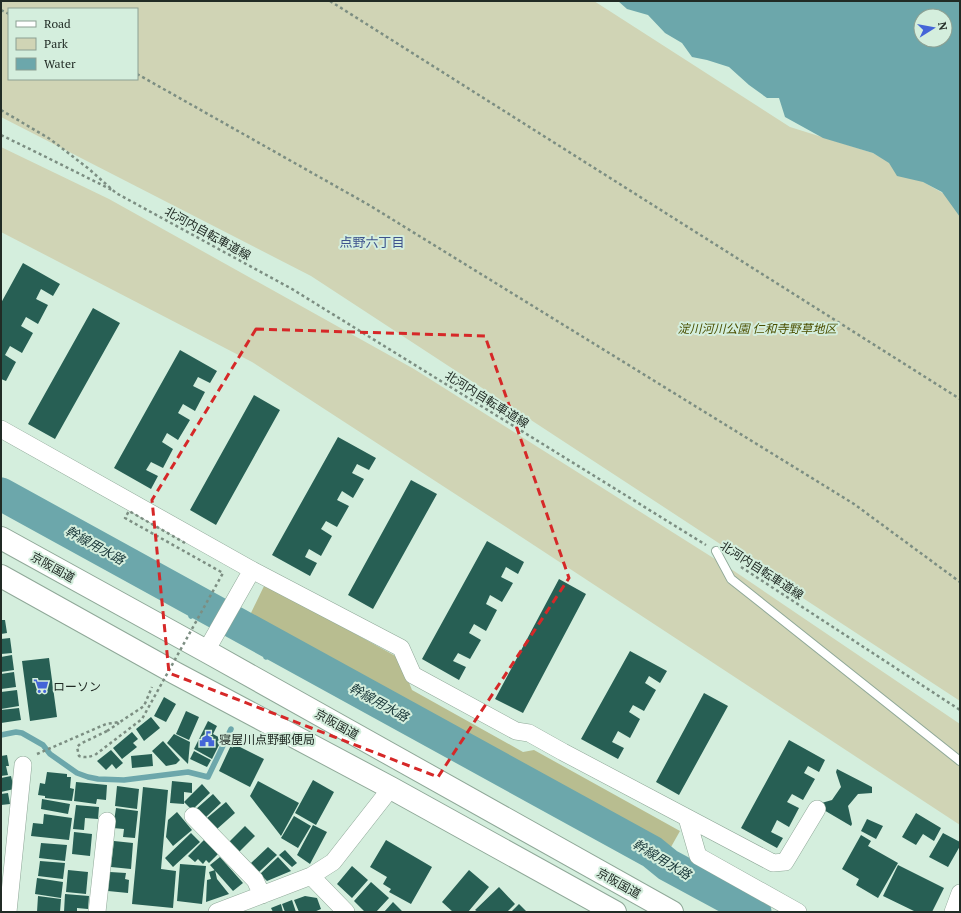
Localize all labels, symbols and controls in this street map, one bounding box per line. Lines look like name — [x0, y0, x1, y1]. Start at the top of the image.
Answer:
legend — [8, 8, 138, 80]
north arrow — [913, 8, 953, 48]
text: Road — [44, 16, 71, 31]
text: N — [935, 21, 951, 32]
text: Park — [44, 36, 69, 51]
text: Water — [44, 56, 76, 71]
street label: 北河内自転車道線 — [162, 203, 254, 263]
district label: 点野六丁目 — [339, 233, 405, 251]
park label: 淀川河川公園 仁和寺野草地区 — [678, 321, 838, 336]
street label: 北河内自転車道線 — [442, 367, 532, 431]
water label: 幹線用水路 — [62, 521, 129, 569]
street label: 北河内自転車道線 — [718, 538, 806, 602]
street label: 京阪国道 — [28, 549, 78, 585]
supermarket icon: ローソン — [32, 677, 50, 695]
water label: 幹線用水路 — [346, 678, 413, 726]
place label: ローソン — [53, 679, 101, 694]
street label: 京阪国道 — [312, 706, 362, 742]
public building icon: 寝屋川点野郵便局 — [198, 730, 216, 748]
place label: 寝屋川点野郵便局 — [219, 732, 315, 747]
water label: 幹線用水路 — [630, 835, 695, 884]
street label: 京阪国道 — [594, 865, 644, 901]

